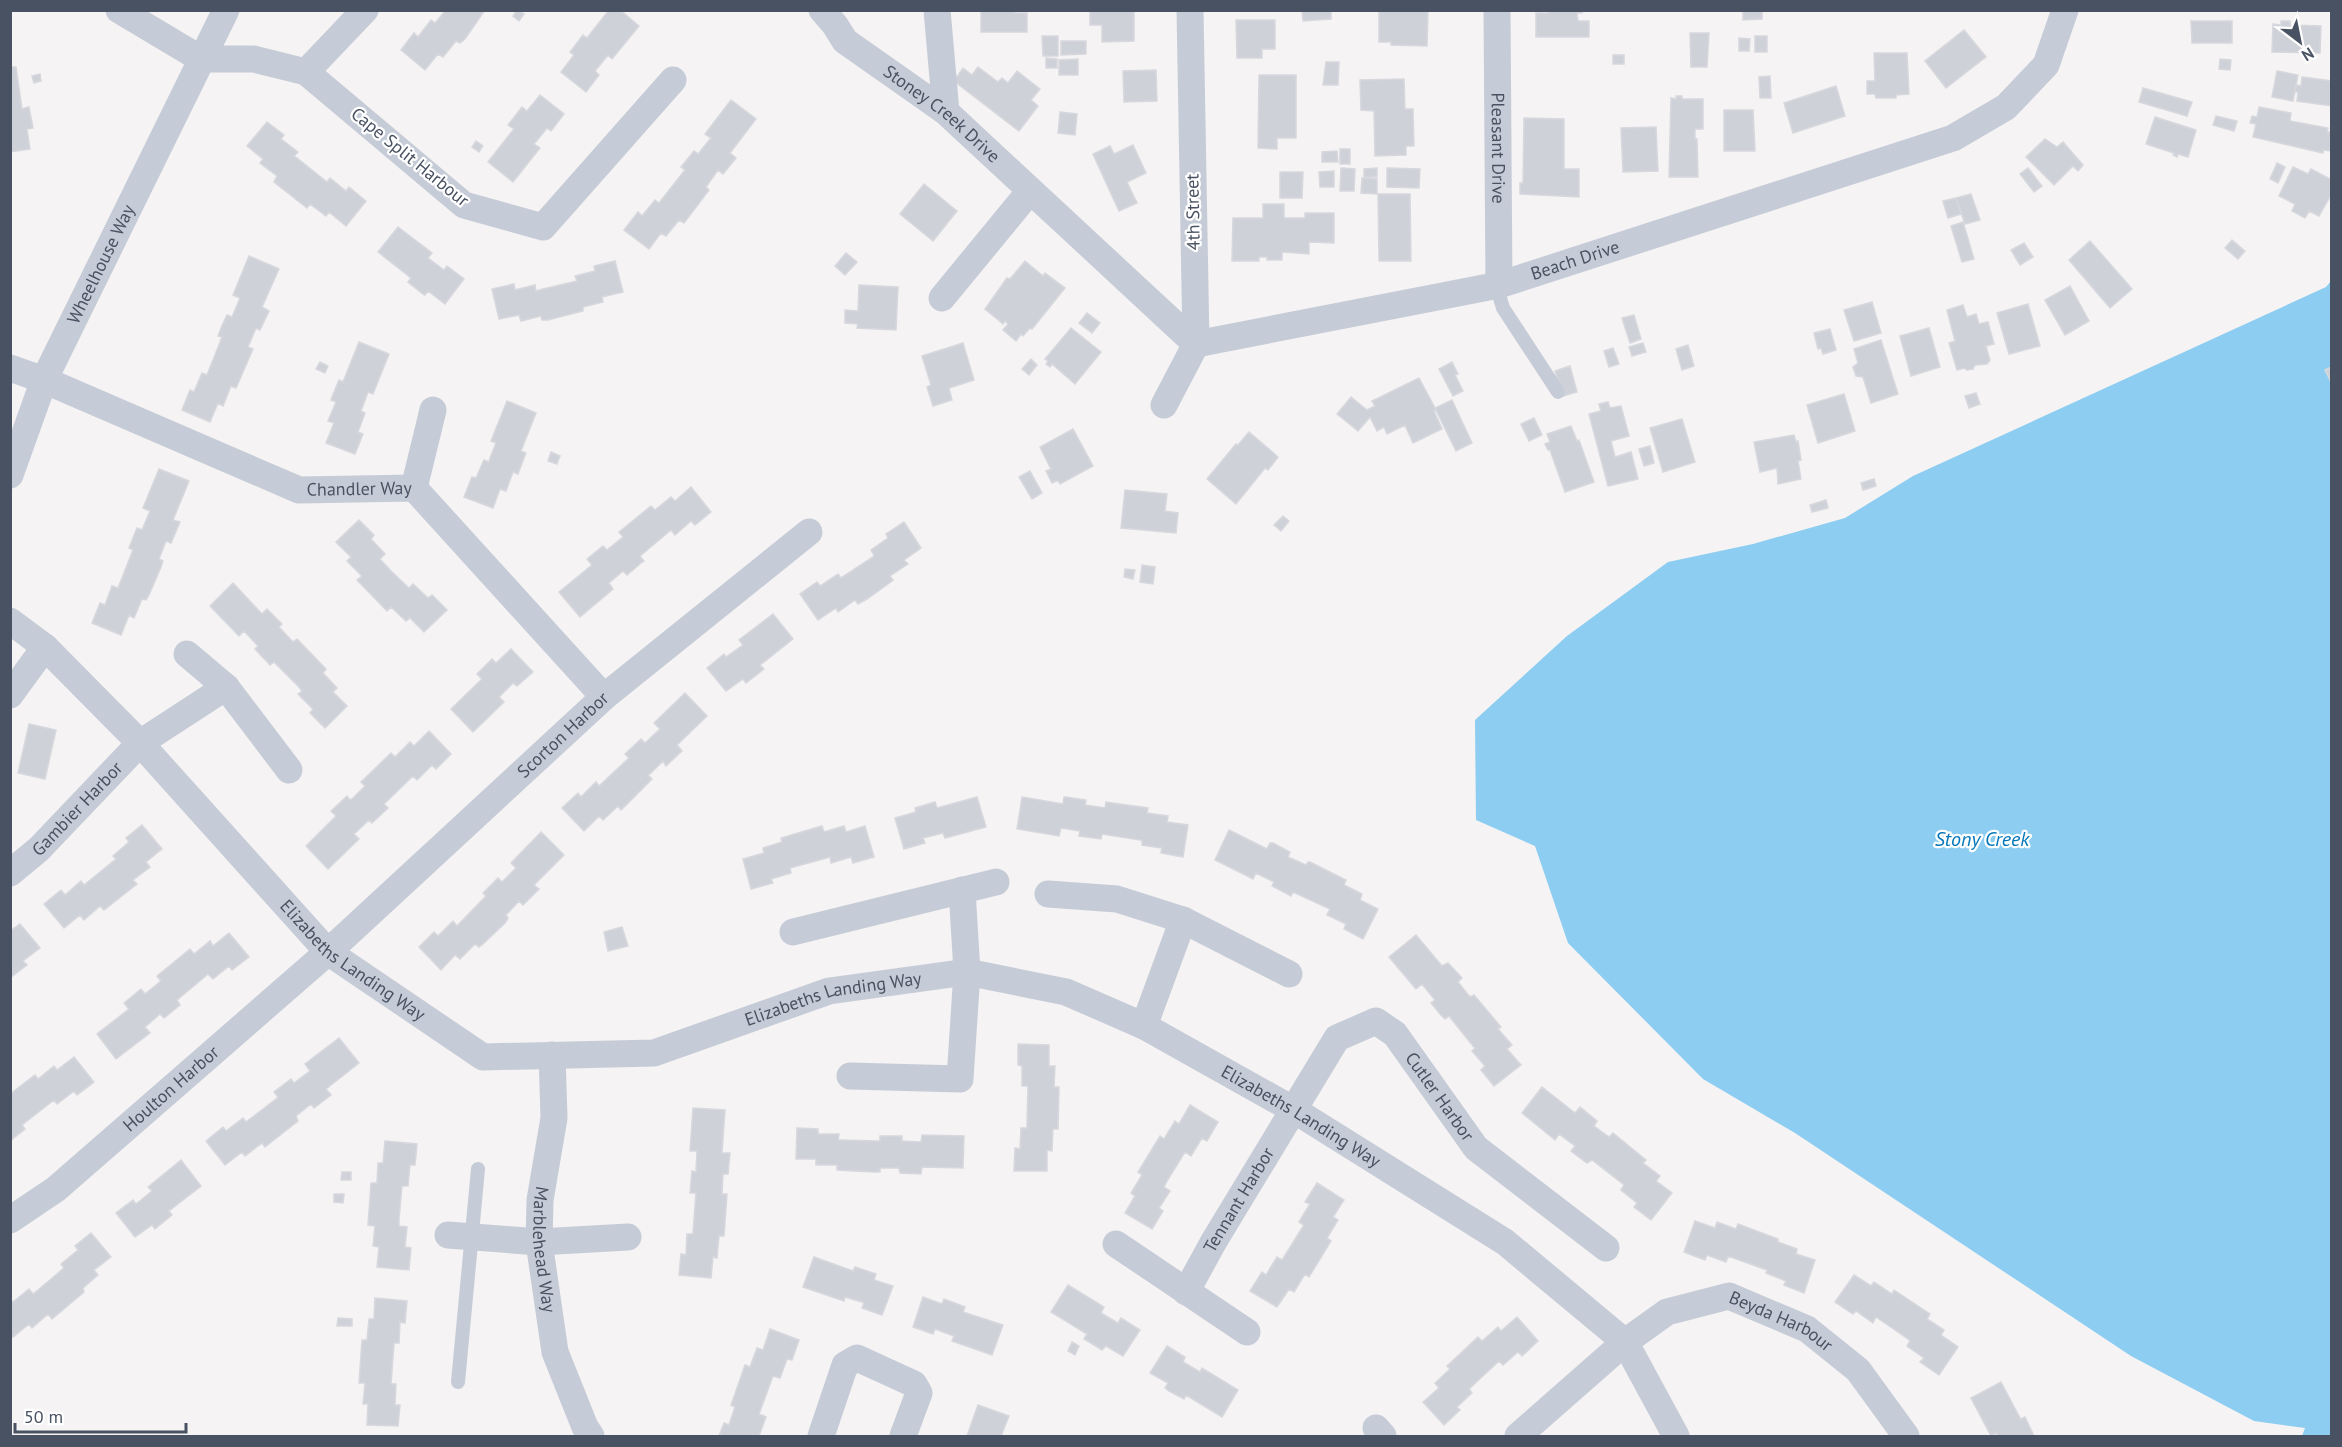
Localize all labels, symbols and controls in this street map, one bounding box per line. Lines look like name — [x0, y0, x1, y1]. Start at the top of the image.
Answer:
north arrow — [2270, 12, 2330, 72]
text: N — [2298, 43, 2318, 66]
street label: Stoney Creek Drive — [879, 60, 1005, 167]
street label: Pleasant Drive — [1487, 92, 1510, 204]
street label: Cape Split Harbour — [347, 102, 474, 211]
street label: 4th Street — [1180, 174, 1205, 250]
street label: Wheelhouse Way — [62, 200, 140, 327]
street label: Beach Drive — [1528, 235, 1622, 285]
street label: Chandler Way — [306, 476, 413, 501]
street label: Scorton Harbor — [512, 687, 613, 783]
street label: Gambier Harbor — [27, 757, 127, 861]
water label: Stony Creek — [1935, 826, 2030, 852]
street label: Elizabeths Landing Way — [275, 894, 431, 1026]
street label: Elizabeths Landing Way — [742, 966, 923, 1031]
street label: Houlton Harbor — [118, 1040, 223, 1136]
street label: Cutler Harbor — [1400, 1047, 1479, 1145]
street label: Elizabeths Landing Way — [1217, 1060, 1386, 1173]
street label: Tennant Harbor — [1198, 1143, 1279, 1257]
street label: Marblehead Way — [528, 1185, 561, 1315]
street label: Beyda Harbour — [1726, 1285, 1838, 1356]
scale bar — [15, 1396, 186, 1434]
text: 50 m — [24, 1405, 63, 1428]

